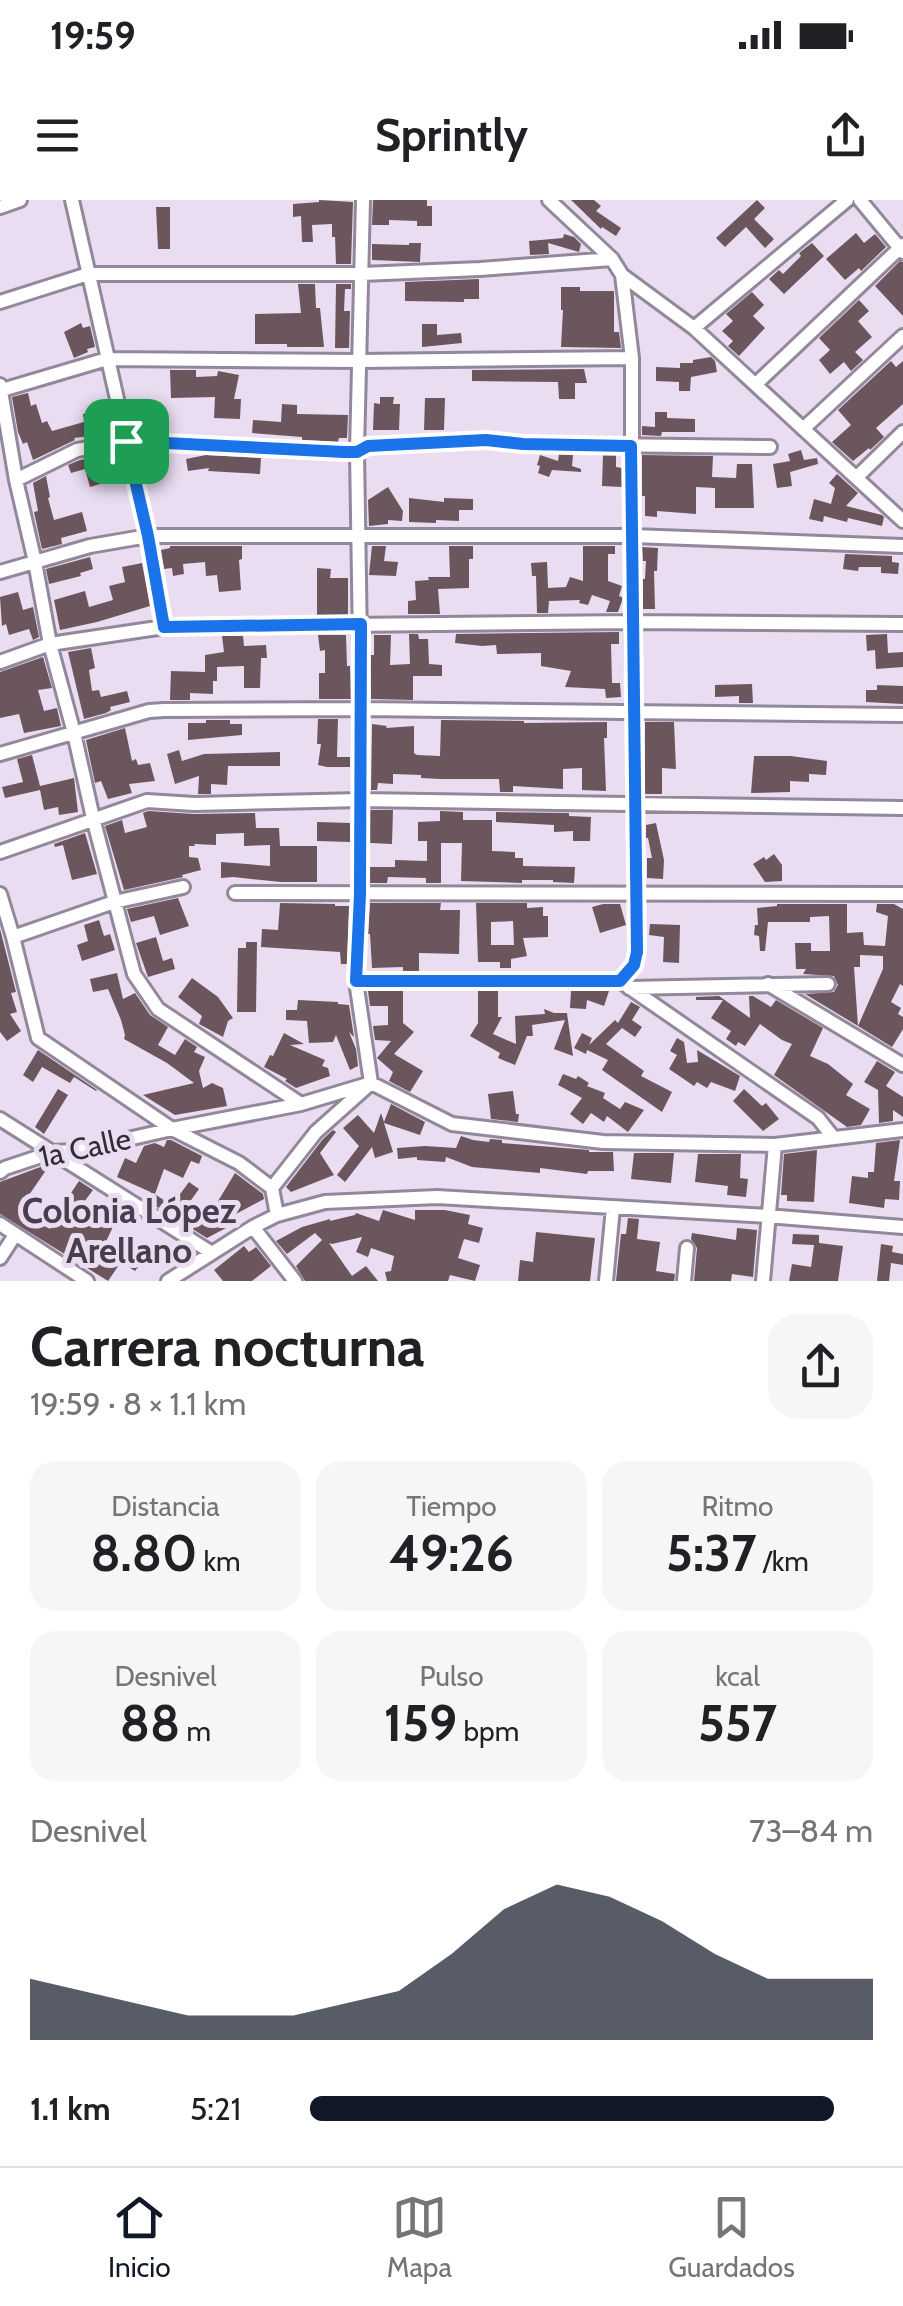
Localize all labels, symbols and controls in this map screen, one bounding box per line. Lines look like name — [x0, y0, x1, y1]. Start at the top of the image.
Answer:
text: 19:59 — [50, 12, 136, 59]
icon: menu — [30, 108, 85, 163]
text: Sprintly — [375, 108, 528, 162]
icon: share — [818, 108, 873, 163]
pin — [84, 399, 169, 484]
icon: arrive — [99, 414, 154, 469]
street label: 1a Calle — [35, 1120, 134, 1175]
district label: Colonia López Arellano — [22, 1189, 236, 1272]
text: Carrera nocturna — [30, 1313, 425, 1380]
button: share — [768, 1314, 873, 1419]
text: 19:59 · 8 × 1.1 km — [30, 1384, 246, 1423]
text: Distancia — [111, 1489, 220, 1523]
text: Tiempo — [406, 1489, 497, 1523]
text: Ritmo — [701, 1489, 774, 1523]
text: 8.80 — [90, 1523, 197, 1584]
text: 49:26 — [389, 1523, 514, 1584]
text: 5:37 — [666, 1523, 756, 1584]
text: km — [197, 1544, 241, 1578]
text: /km — [756, 1544, 809, 1578]
text: Desnivel — [114, 1659, 217, 1693]
text: Pulso — [419, 1659, 484, 1693]
text: kcal — [715, 1659, 760, 1693]
text: 88 — [120, 1693, 180, 1754]
text: 159 — [384, 1693, 457, 1754]
text: 557 — [698, 1693, 777, 1754]
text: m — [180, 1714, 211, 1748]
text: bpm — [457, 1714, 519, 1748]
text: Desnivel — [30, 1811, 147, 1850]
text: 73–84 m — [749, 1811, 873, 1850]
text: 1.1 km — [30, 2089, 111, 2128]
text: 5:21 — [190, 2089, 241, 2128]
tab: Inicio — [108, 2190, 171, 2284]
tab: Mapa — [387, 2190, 452, 2284]
tab: Guardados — [668, 2190, 795, 2284]

